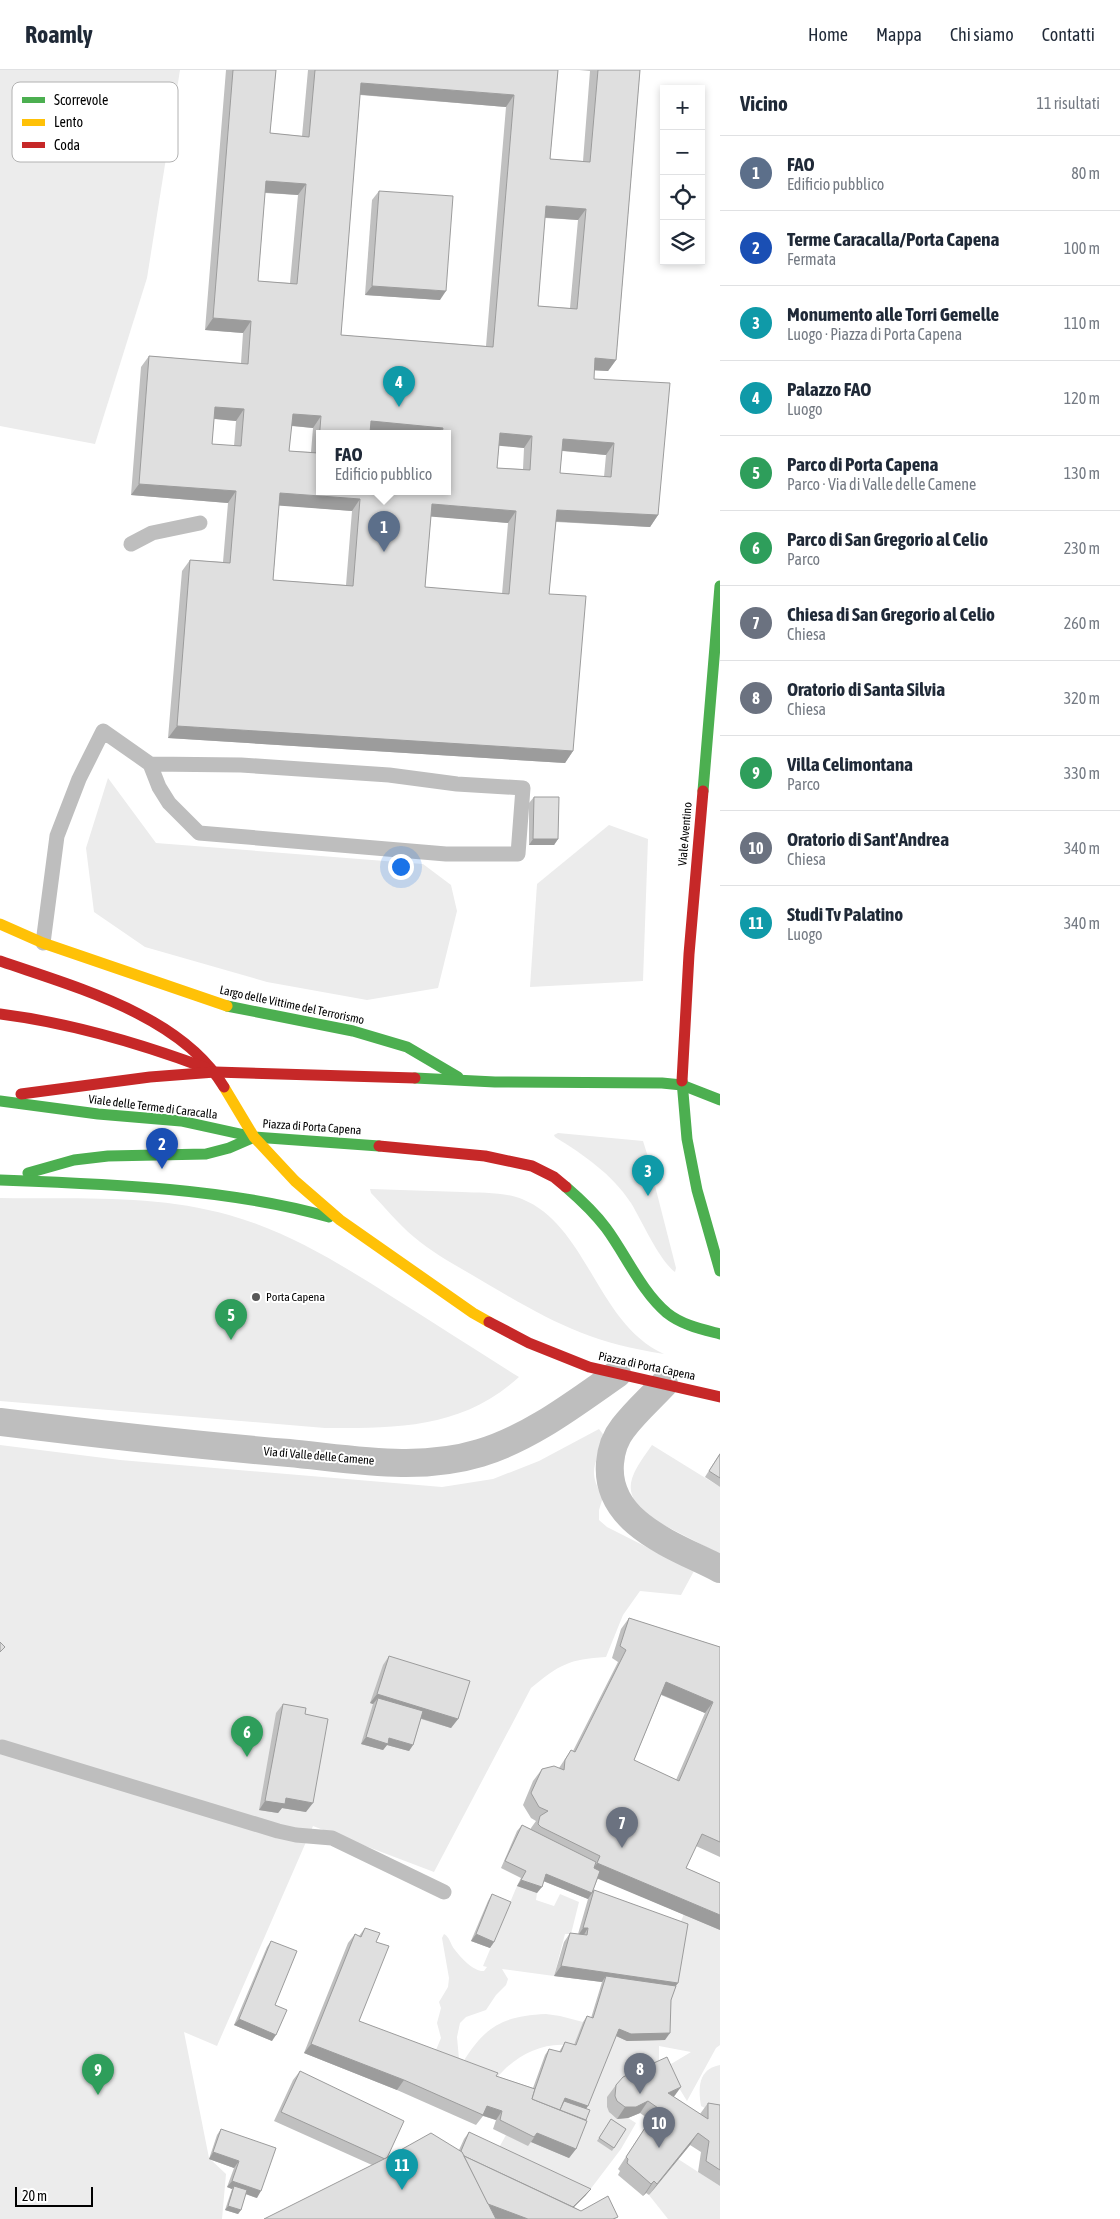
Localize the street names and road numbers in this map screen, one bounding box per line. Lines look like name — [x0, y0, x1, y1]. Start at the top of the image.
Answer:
street label: Viale Aventino — [675, 801, 695, 867]
street label: Largo delle Vittime del Terrorismo — [218, 983, 366, 1027]
street label: Viale delle Terme di Caracalla — [88, 1092, 218, 1122]
street label: Piazza di Porta Capena — [262, 1117, 362, 1137]
street label: Piazza di Porta Capena — [597, 1349, 697, 1383]
street label: Via di Valle delle Camene — [263, 1444, 375, 1468]

